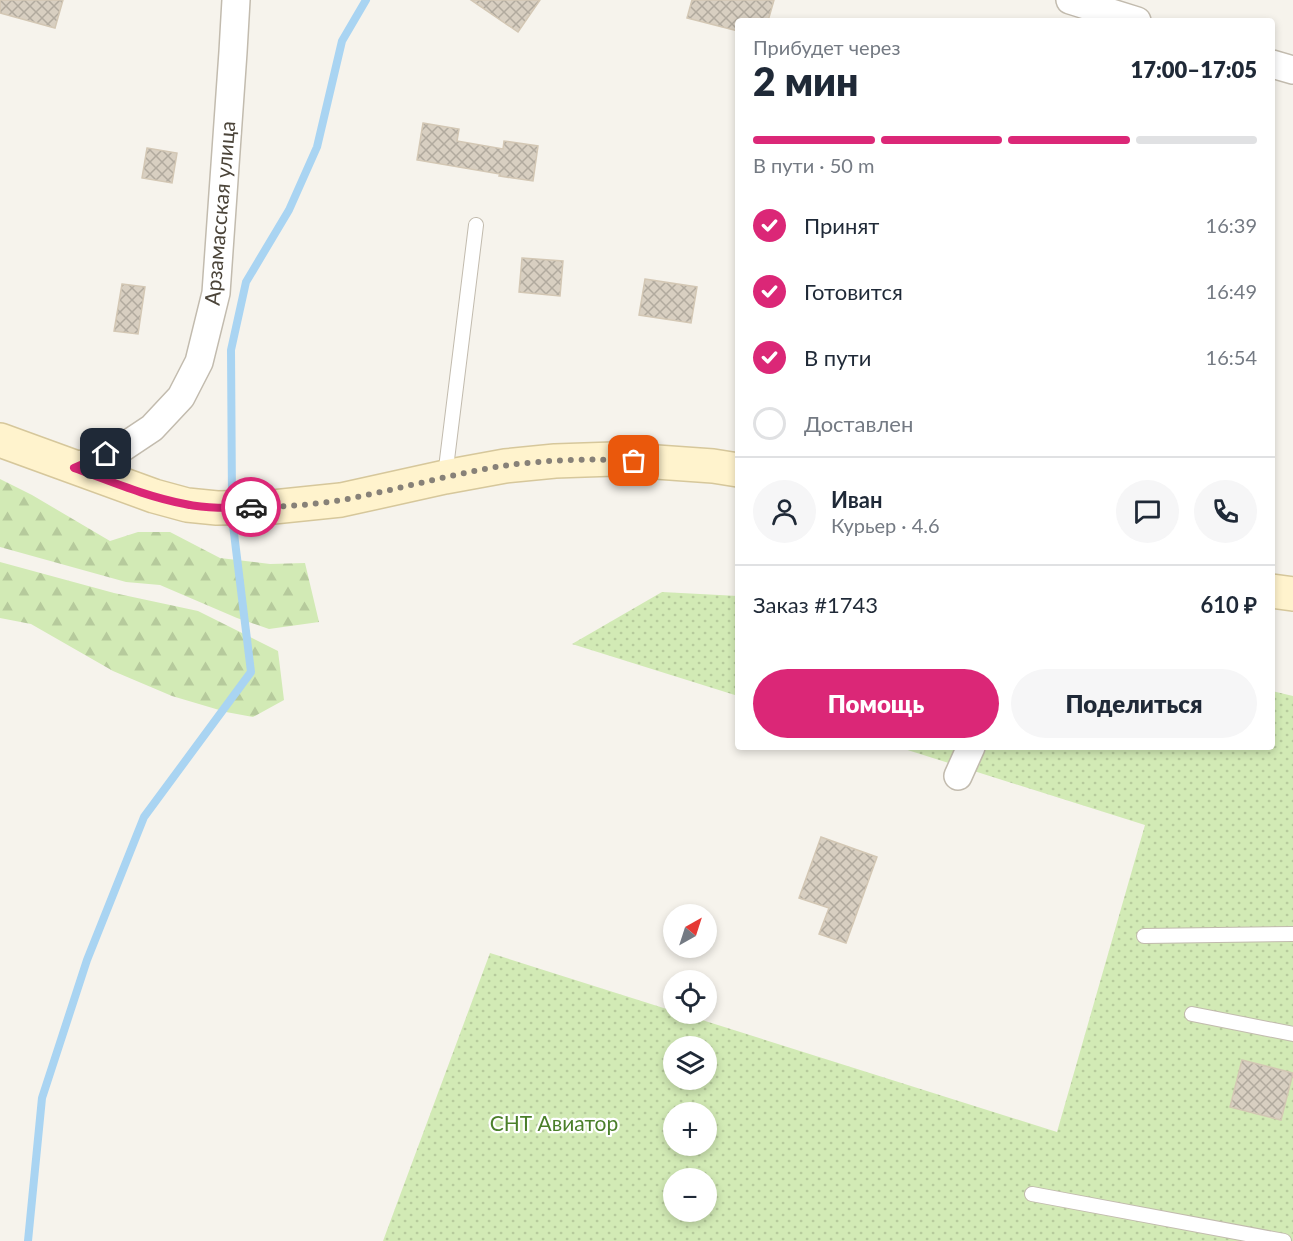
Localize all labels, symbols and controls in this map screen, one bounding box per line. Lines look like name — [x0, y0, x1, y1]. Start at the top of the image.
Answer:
text: Прибудет через — [753, 35, 900, 59]
text: 17:00–17:05 — [1131, 56, 1257, 83]
text: 2 мин — [753, 58, 858, 104]
street label: Арзамасская улица — [198, 120, 240, 306]
text: В пути · 50 m — [753, 153, 874, 177]
icon: check — [753, 209, 786, 242]
text: Принят — [804, 212, 879, 239]
text: 16:39 — [1206, 213, 1257, 237]
icon: check — [753, 275, 786, 308]
text: Готовится — [804, 278, 903, 305]
text: 16:49 — [1206, 279, 1257, 303]
icon: check — [753, 341, 786, 374]
text: В пути — [804, 344, 871, 371]
text: 16:54 — [1206, 345, 1257, 369]
text: Доставлен — [804, 410, 913, 437]
pin — [80, 428, 131, 479]
pin — [608, 435, 659, 486]
icon: home — [89, 437, 122, 470]
icon: bag — [617, 444, 650, 477]
courier — [221, 477, 281, 537]
button: person — [753, 480, 816, 543]
button: chat — [1116, 480, 1179, 543]
button: phone — [1194, 480, 1257, 543]
text: Иван — [831, 486, 883, 513]
icon: car — [235, 491, 268, 524]
text: Курьер · 4.6 — [831, 513, 940, 537]
text: Заказ #1743 — [753, 591, 878, 618]
text: 610 ₽ — [1201, 591, 1257, 618]
button: Помощь — [753, 669, 999, 738]
button: Поделиться — [1011, 669, 1257, 738]
north arrow — [663, 904, 717, 958]
map controls — [663, 904, 717, 1222]
button: locate — [663, 970, 717, 1024]
button: layers — [663, 1036, 717, 1090]
button: + — [663, 1102, 717, 1156]
park label: СНТ Авиатор — [490, 1110, 618, 1135]
button: − — [663, 1168, 717, 1222]

